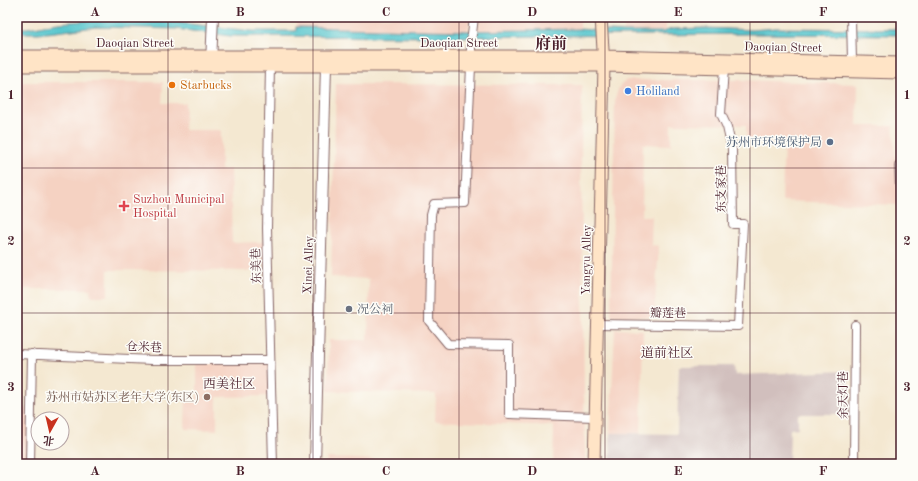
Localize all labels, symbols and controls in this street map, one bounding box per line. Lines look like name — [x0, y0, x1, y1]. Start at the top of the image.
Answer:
text: A — [90, 6, 100, 19]
text: B — [235, 6, 245, 19]
text: C — [382, 6, 390, 19]
text: D — [527, 6, 537, 19]
text: E — [674, 6, 683, 19]
text: F — [819, 6, 828, 19]
district label: 府前 — [535, 34, 567, 53]
street label: Daoqian Street — [96, 38, 174, 50]
street label: Daoqian Street — [420, 38, 498, 50]
street label: Daoqian Street — [744, 41, 822, 55]
marker: Starbucks — [167, 80, 177, 90]
place label: Starbucks — [180, 80, 232, 92]
marker: Holiland — [623, 86, 633, 96]
place label: Holiland — [636, 86, 680, 98]
text: 1 — [7, 89, 15, 102]
text: 1 — [903, 89, 911, 102]
place label: 苏州市环境保护局 — [726, 135, 822, 149]
marker: 苏州市环境保护局 — [825, 137, 835, 147]
street label: 东支家巷 — [714, 165, 728, 213]
place label: Suzhou Municipal Hospital — [133, 194, 224, 220]
marker: Suzhou Municipal Hospital — [118, 200, 130, 212]
street label: Yangyu Alley — [580, 224, 594, 295]
text: 2 — [7, 235, 15, 248]
street label: Xinei Alley — [302, 235, 316, 294]
text: 2 — [903, 235, 911, 248]
street label: 东美巷 — [248, 248, 264, 284]
place label: 况公祠 — [357, 302, 393, 316]
marker: 况公祠 — [344, 304, 354, 314]
street label: 瓣莲巷 — [650, 306, 686, 320]
street label: 仓米巷 — [126, 339, 162, 355]
district label: 道前社区 — [641, 346, 693, 360]
street label: 余天灯巷 — [836, 371, 850, 419]
district label: 西美社区 — [203, 377, 255, 391]
text: 3 — [7, 381, 15, 394]
text: 3 — [903, 381, 911, 394]
place label: 苏州市姑苏区老年大学(东区) — [46, 390, 199, 404]
marker: 苏州市姑苏区老年大学(东区) — [202, 392, 212, 402]
north arrow — [30, 411, 70, 451]
text: 北 — [42, 433, 55, 447]
text: A — [90, 465, 100, 478]
text: B — [235, 465, 245, 478]
text: C — [382, 465, 390, 478]
text: D — [527, 465, 537, 478]
text: E — [674, 465, 683, 478]
text: F — [819, 465, 828, 478]

